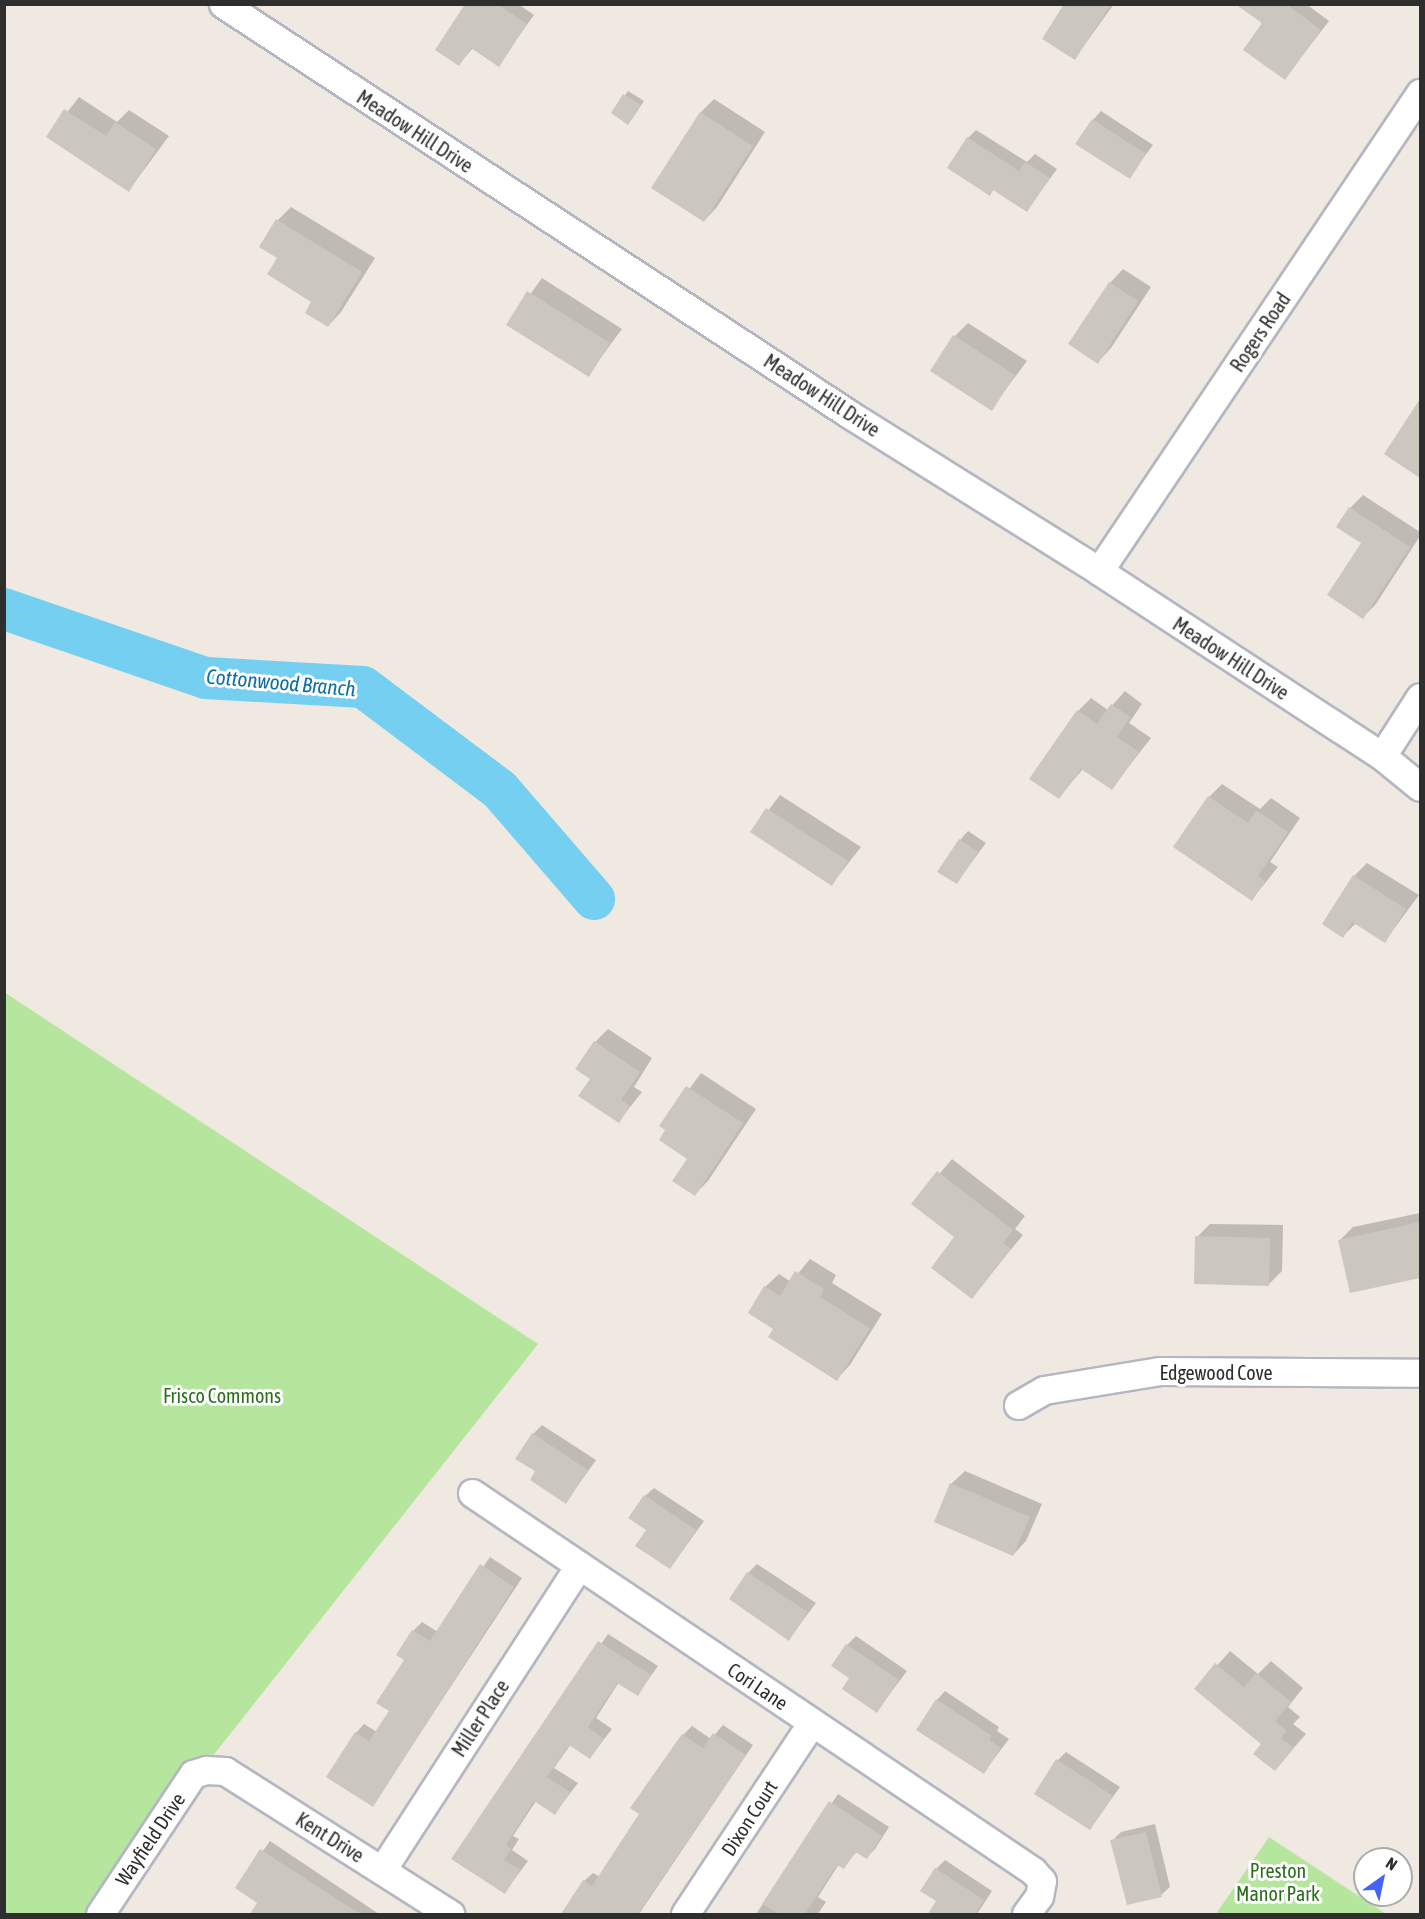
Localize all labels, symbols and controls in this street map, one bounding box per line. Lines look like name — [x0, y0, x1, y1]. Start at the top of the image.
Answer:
street label: Meadow Hill Drive — [352, 85, 478, 177]
street label: Rogers Road — [1225, 288, 1295, 376]
street label: Meadow Hill Drive — [759, 349, 885, 441]
street label: Meadow Hill Drive — [1168, 612, 1294, 704]
water label: Cottonwood Branch — [205, 663, 357, 701]
street label: Edgewood Cove — [1159, 1360, 1273, 1384]
park label: Frisco Commons — [163, 1383, 281, 1407]
street label: Cori Lane — [723, 1657, 793, 1715]
street label: Miller Place — [446, 1675, 514, 1761]
street label: Dixon Court — [716, 1776, 782, 1860]
street label: Wayfield Drive — [110, 1788, 190, 1890]
street label: Kent Drive — [292, 1807, 368, 1867]
north arrow — [1353, 1847, 1413, 1907]
text: N — [1383, 1853, 1401, 1874]
park label: Preston Manor Park — [1236, 1858, 1320, 1905]

